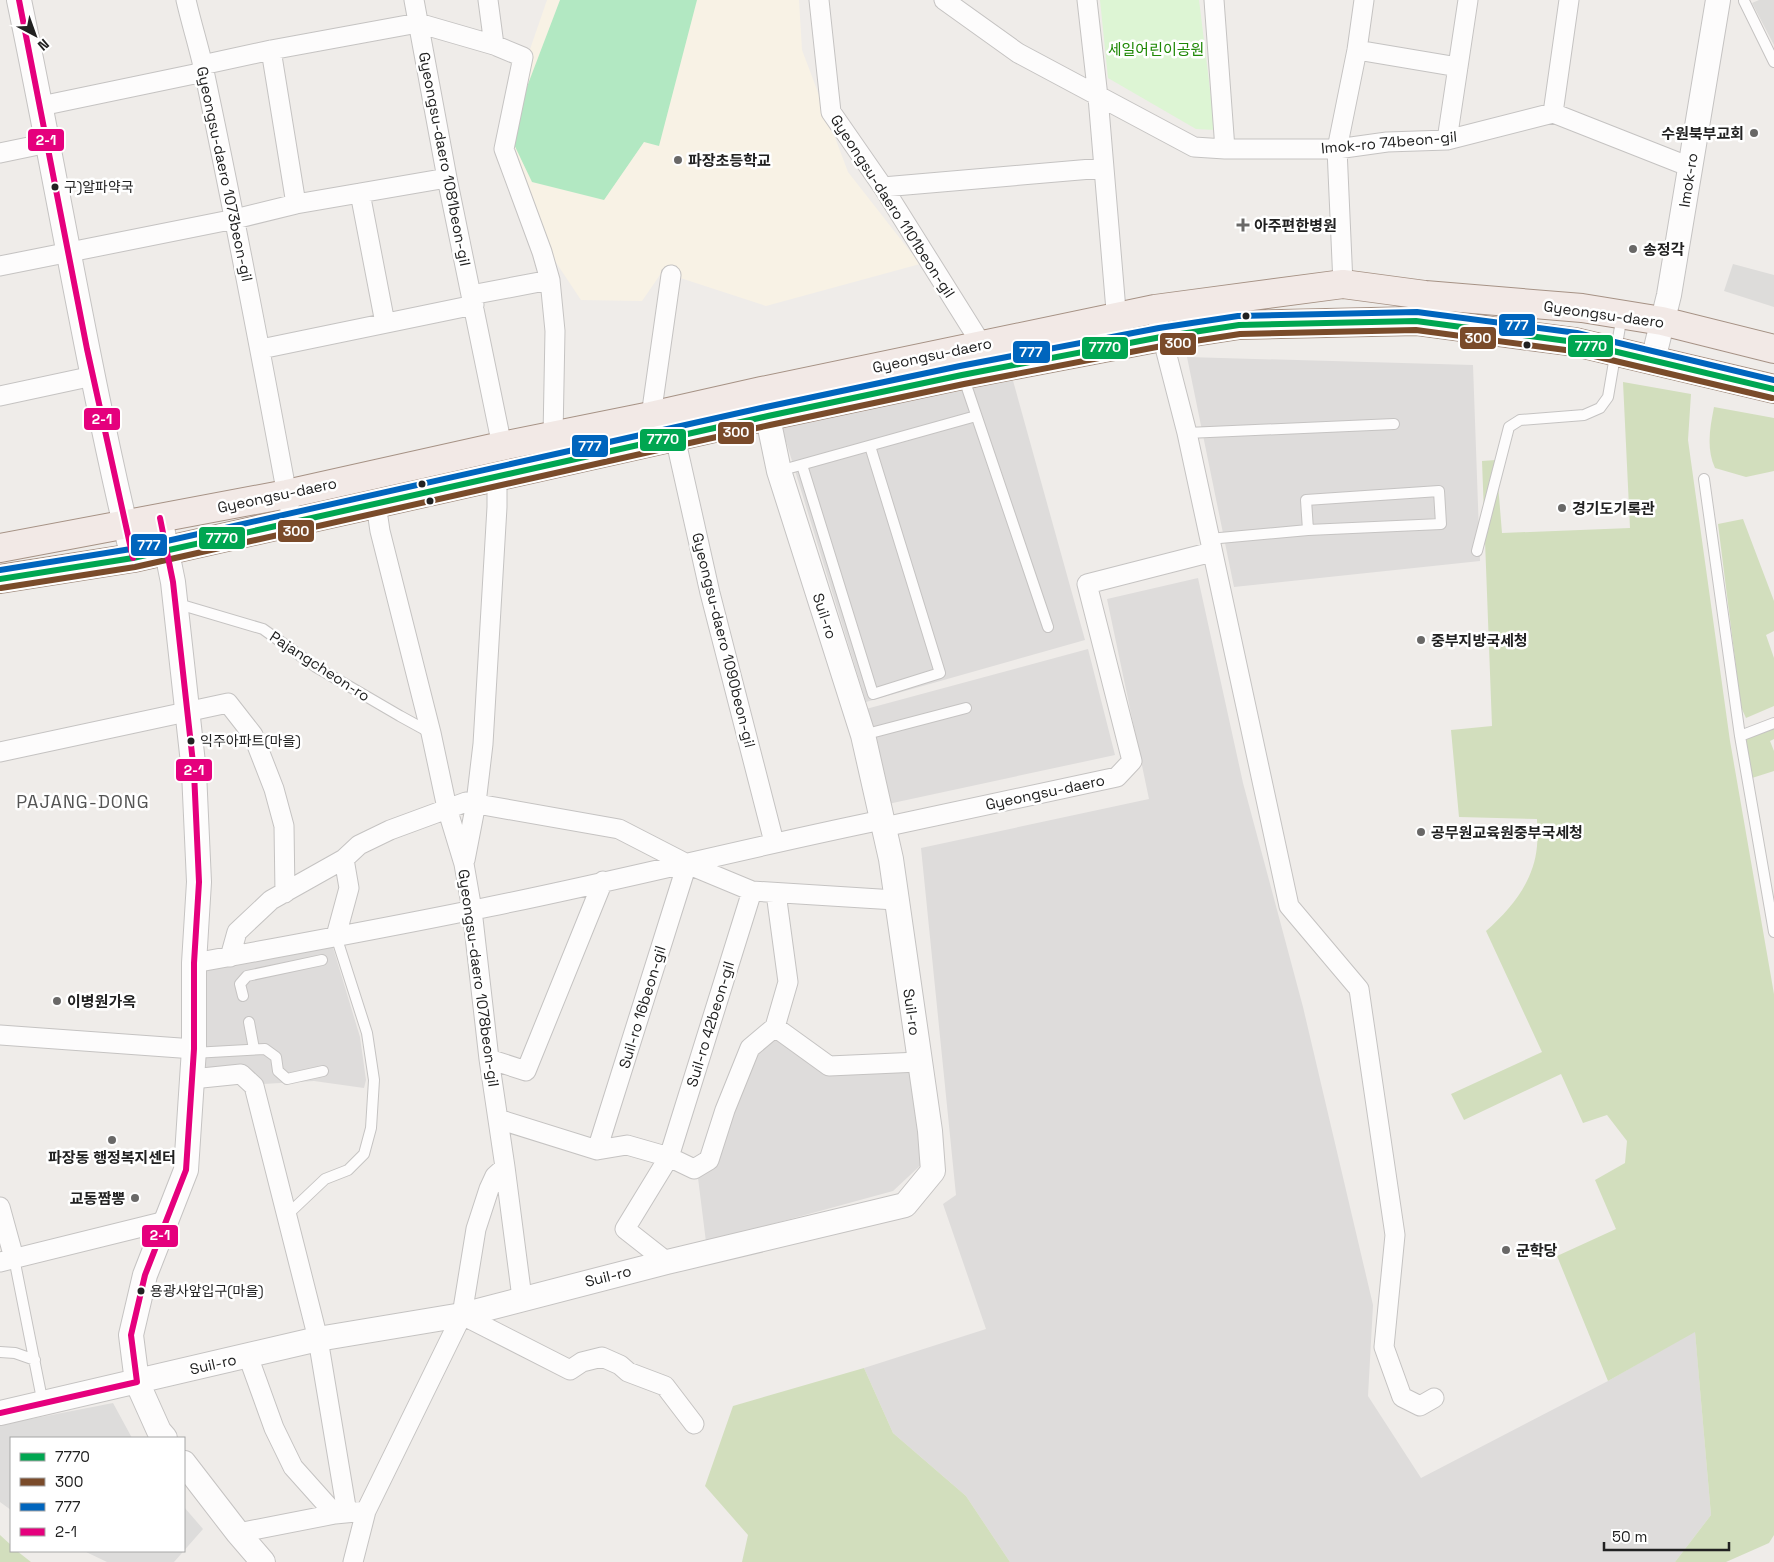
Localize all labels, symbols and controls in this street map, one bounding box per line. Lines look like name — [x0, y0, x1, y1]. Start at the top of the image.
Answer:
north arrow — [10, 10, 60, 60]
text: N — [34, 35, 53, 55]
park label: 세일어린이공원 — [1108, 40, 1204, 59]
street label: Gyeongsu-daero 1081beon-gil — [415, 50, 475, 268]
street label: Gyeongsu-daero 1073beon-gil — [193, 65, 257, 283]
street label: Gyeongsu-daero 1101beon-gil — [827, 111, 959, 301]
place label: 수원북부교회 — [1661, 124, 1744, 143]
street label: Imok-ro 74beon-gil — [1320, 127, 1458, 157]
marker: 수원북부교회 — [1748, 127, 1760, 139]
line badge: 2-1 — [27, 128, 65, 152]
text: 2-1 — [36, 131, 56, 149]
place label: 파장초등학교 — [688, 151, 771, 170]
street label: Imok-ro — [1674, 151, 1702, 209]
marker: 파장초등학교 — [672, 154, 684, 166]
place label: 구)알파약국 — [64, 178, 134, 196]
marker: 구)알파약국 — [50, 182, 60, 192]
place label: 아주편한병원 — [1254, 216, 1337, 235]
marker: 아주편한병원 — [1236, 218, 1250, 232]
place label: 송정각 — [1643, 240, 1685, 259]
marker: 송정각 — [1627, 243, 1639, 255]
street label: Gyeongsu-daero — [1542, 296, 1666, 332]
unlabelled marker — [1241, 311, 1251, 321]
line badge: 777 — [1498, 313, 1536, 337]
text: 777 — [1505, 316, 1529, 334]
line badge: 300 — [1459, 326, 1497, 350]
text: 300 — [1465, 329, 1491, 347]
line badge: 300 — [1159, 332, 1197, 356]
street label: Gyeongsu-daero — [871, 333, 993, 377]
text: 300 — [1165, 334, 1191, 352]
line badge: 7770 — [1567, 334, 1614, 358]
line badge: 7770 — [1081, 336, 1129, 360]
text: 7770 — [1575, 337, 1607, 355]
text: 7770 — [1089, 338, 1121, 356]
line badge: 777 — [1012, 340, 1051, 364]
unlabelled marker — [1522, 340, 1532, 350]
text: 777 — [1019, 343, 1043, 361]
line badge: 2-1 — [83, 407, 121, 431]
text: 2-1 — [92, 410, 112, 428]
line badge: 300 — [717, 421, 755, 445]
text: 300 — [723, 423, 749, 441]
line badge: 7770 — [639, 428, 687, 452]
text: 7770 — [647, 430, 679, 448]
line badge: 777 — [571, 434, 609, 458]
text: 777 — [578, 437, 602, 455]
street label: Gyeongsu-daero — [216, 473, 338, 517]
unlabelled marker — [417, 479, 427, 489]
unlabelled marker — [425, 496, 435, 506]
place label: 경기도기록관 — [1572, 499, 1655, 518]
marker: 경기도기록관 — [1556, 502, 1568, 514]
line badge: 300 — [277, 519, 315, 543]
text: 300 — [283, 522, 309, 540]
line badge: 7770 — [198, 526, 246, 550]
text: 7770 — [206, 529, 238, 547]
street label: Gyeongsu-daero 1090beon-gil — [688, 531, 760, 749]
line badge: 777 — [130, 533, 168, 557]
text: 777 — [137, 536, 161, 554]
street label: Suil-ro — [809, 591, 841, 641]
street label: Pajangcheon-ro — [266, 627, 374, 705]
place label: 중부지방국세청 — [1431, 631, 1528, 650]
marker: 중부지방국세청 — [1415, 634, 1427, 646]
place label: 익주아파트(마을) — [200, 732, 301, 750]
marker: 익주아파트(마을) — [186, 736, 196, 746]
line badge: 2-1 — [175, 758, 213, 782]
text: 2-1 — [184, 761, 204, 779]
street label: Gyeongsu-daero — [984, 770, 1106, 814]
district label: PAJANG-DONG — [16, 790, 150, 813]
place label: 공무원교육원중부국세청 — [1431, 823, 1583, 842]
marker: 공무원교육원중부국세청 — [1415, 826, 1427, 838]
street label: Gyeongsu-daero 1078beon-gil — [454, 868, 504, 1088]
street label: Suil-ro 16beon-gil — [614, 943, 670, 1071]
street label: Suil-ro 42beon-gil — [682, 959, 738, 1089]
street label: Suil-ro — [899, 987, 925, 1037]
place label: 이병원가옥 — [67, 992, 136, 1011]
marker: 이병원가옥 — [51, 995, 63, 1007]
marker: 파장동 행정복지센터 — [106, 1134, 118, 1146]
place label: 파장동 행정복지센터 — [48, 1148, 176, 1167]
place label: 교동짬뽕 — [70, 1189, 125, 1208]
marker: 교동짬뽕 — [129, 1192, 141, 1204]
line badge: 2-1 — [141, 1224, 179, 1248]
text: 2-1 — [150, 1226, 170, 1244]
place label: 군학당 — [1516, 1241, 1558, 1260]
marker: 군학당 — [1500, 1244, 1512, 1256]
street label: Suil-ro — [583, 1261, 633, 1291]
place label: 용광사앞입구(마을) — [150, 1282, 264, 1300]
marker: 용광사앞입구(마을) — [136, 1286, 146, 1296]
street label: Suil-ro — [188, 1349, 238, 1379]
legend — [10, 1437, 185, 1552]
text: 7770 — [55, 1447, 90, 1466]
text: 300 — [55, 1472, 83, 1491]
text: 777 — [55, 1497, 80, 1516]
scale bar — [1604, 1520, 1729, 1552]
text: 2-1 — [55, 1522, 77, 1541]
text: 50 m — [1612, 1527, 1647, 1546]

